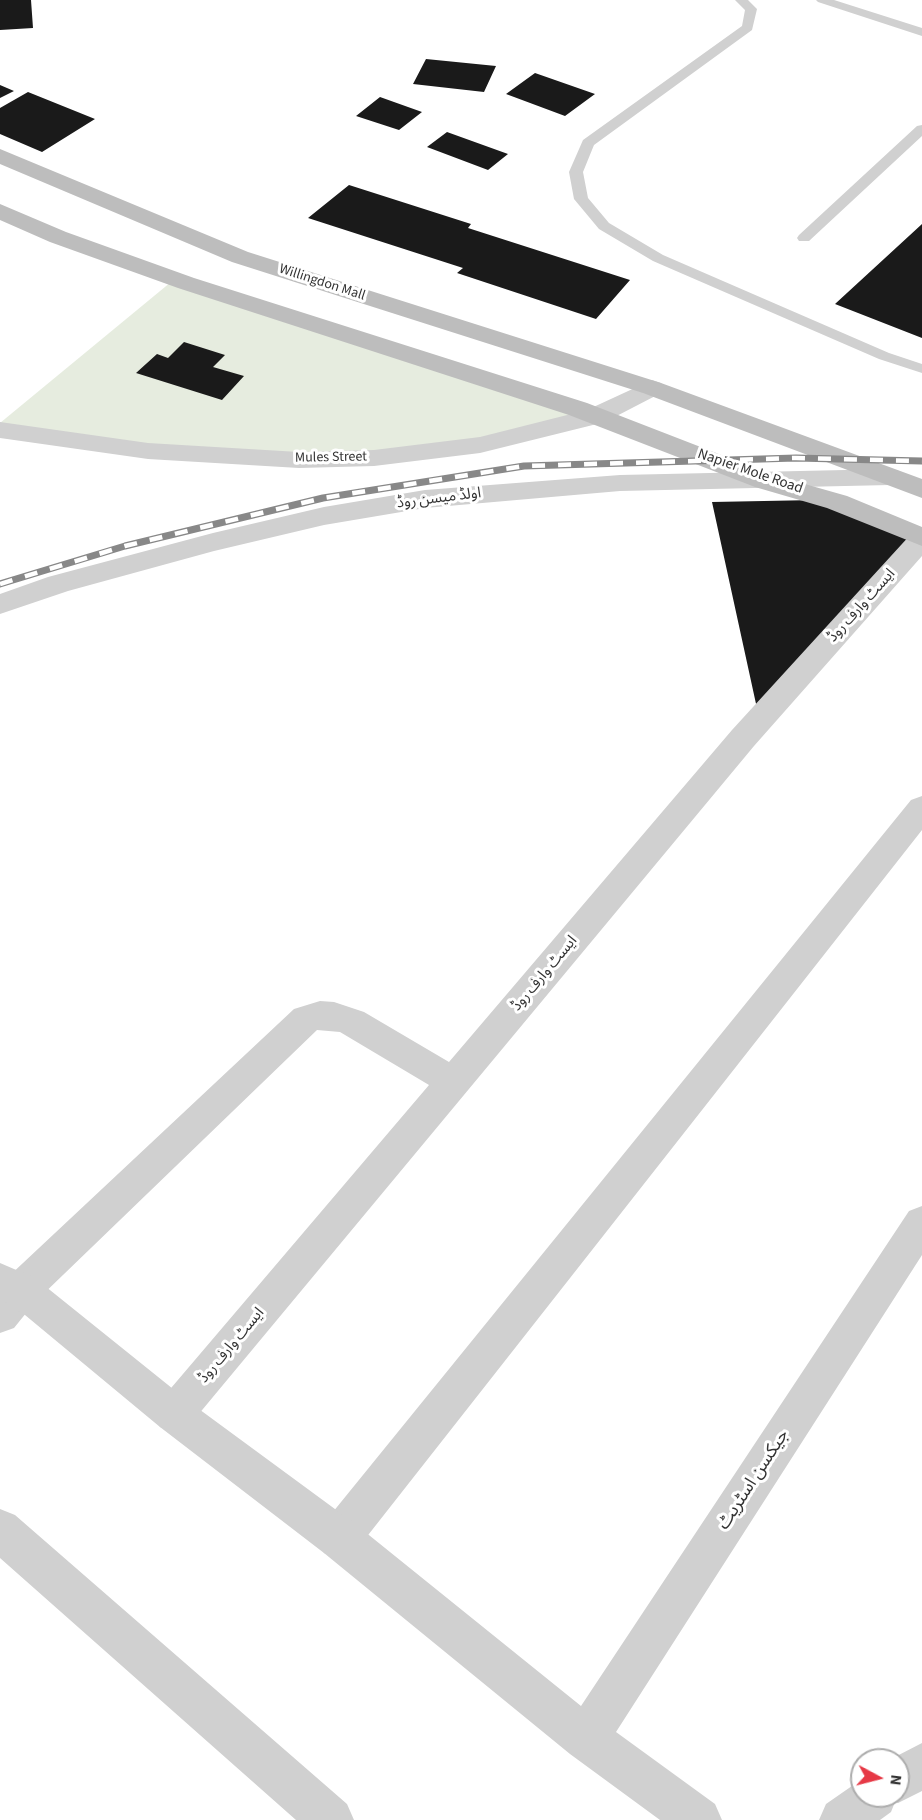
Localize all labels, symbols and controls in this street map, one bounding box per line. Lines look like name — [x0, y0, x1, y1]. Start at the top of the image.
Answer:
street label: Willingdon Mall — [277, 261, 367, 305]
street label: Napier Mole Road — [695, 446, 805, 498]
street label: Mules Street — [295, 449, 367, 467]
street label: اولڈ میسن روڈ — [396, 485, 482, 513]
street label: ایسٹ وارف روڈ — [824, 566, 900, 646]
street label: ایسٹ وارف روڈ — [508, 933, 582, 1015]
street label: ایسٹ وارف روڈ — [195, 1305, 269, 1387]
street label: جیکسن اسٹریٹ — [714, 1426, 794, 1534]
north arrow — [850, 1748, 910, 1808]
text: N — [884, 1773, 907, 1787]

